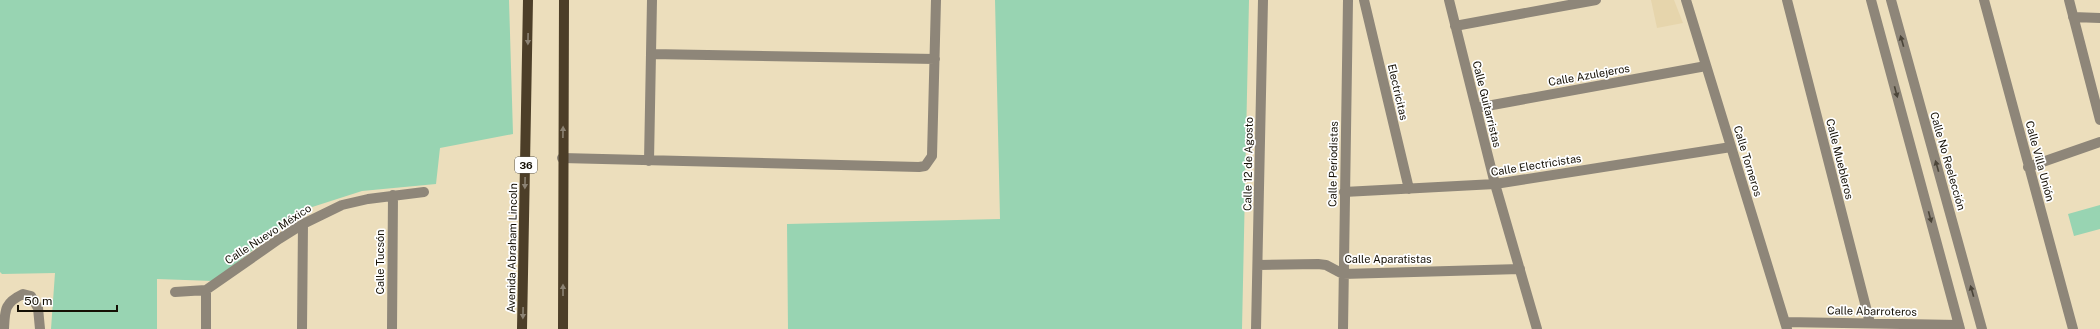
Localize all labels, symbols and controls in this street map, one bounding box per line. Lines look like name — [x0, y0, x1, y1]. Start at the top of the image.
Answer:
one-way arrow — [524, 33, 531, 45]
one-way arrow — [1899, 35, 1905, 47]
street label: Calle Guitarristas — [1470, 59, 1504, 149]
street label: Calle Azulejeros — [1547, 62, 1631, 88]
street label: Electricitas — [1386, 63, 1410, 122]
one-way arrow — [1893, 86, 1899, 98]
street label: Calle No Reelección — [1928, 110, 1968, 212]
street label: Calle 12 de Agosto — [1241, 117, 1255, 211]
street label: Calle Muebleros — [1824, 117, 1856, 201]
street label: Calle Villa Unión — [2023, 119, 2057, 203]
street label: Calle Periodistas — [1326, 121, 1340, 207]
street label: Calle Torneros — [1732, 124, 1765, 198]
one-way arrow — [559, 126, 566, 138]
street label: Calle Electricistas — [1490, 152, 1583, 178]
road number: 36 — [515, 157, 537, 173]
one-way arrow — [1934, 160, 1940, 172]
one-way arrow — [522, 177, 528, 190]
street label: Avenida Abraham Lincoln — [505, 183, 519, 313]
street label: Calle Nuevo México — [223, 202, 313, 266]
one-way arrow — [1927, 211, 1933, 223]
street label: Calle Tucsón — [374, 229, 386, 295]
street label: Calle Aparatistas — [1344, 253, 1432, 265]
one-way arrow — [560, 283, 566, 296]
one-way arrow — [1969, 285, 1975, 297]
scale bar — [18, 287, 117, 313]
text: 50 m — [24, 294, 52, 308]
street label: Calle Abarroteros — [1827, 304, 1917, 318]
one-way arrow — [520, 307, 526, 320]

